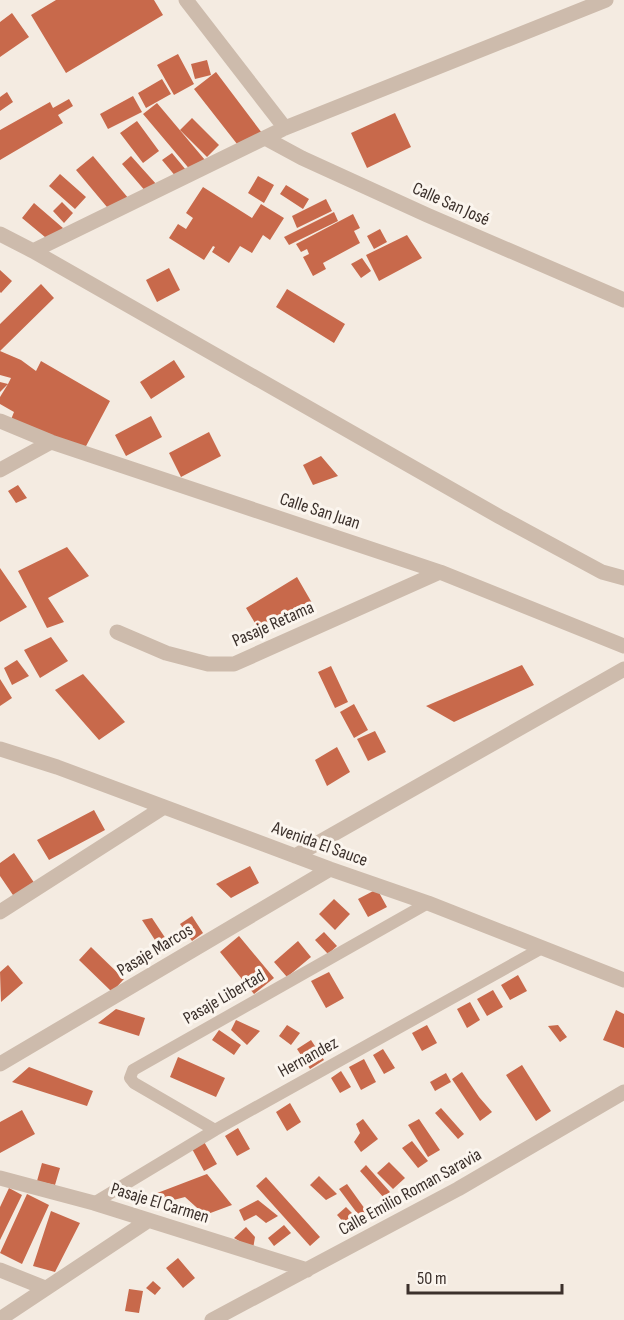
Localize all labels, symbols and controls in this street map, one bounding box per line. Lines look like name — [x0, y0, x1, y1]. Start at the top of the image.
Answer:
street label: Calle San José — [409, 178, 493, 230]
street label: Calle San Juan — [277, 488, 363, 534]
street label: Pasaje Retama — [229, 597, 317, 651]
street label: Avenida El Sauce — [268, 817, 371, 871]
street label: Pasaje Marcos — [113, 919, 197, 981]
street label: Pasaje Libertad — [179, 965, 269, 1029]
street label: Hernandez — [274, 1032, 342, 1082]
street label: Calle Emilio Roman Saravia — [335, 1144, 485, 1240]
street label: Pasaje El Carmen — [108, 1178, 212, 1228]
scale bar — [408, 1257, 562, 1295]
text: 50 m — [417, 1268, 447, 1289]

